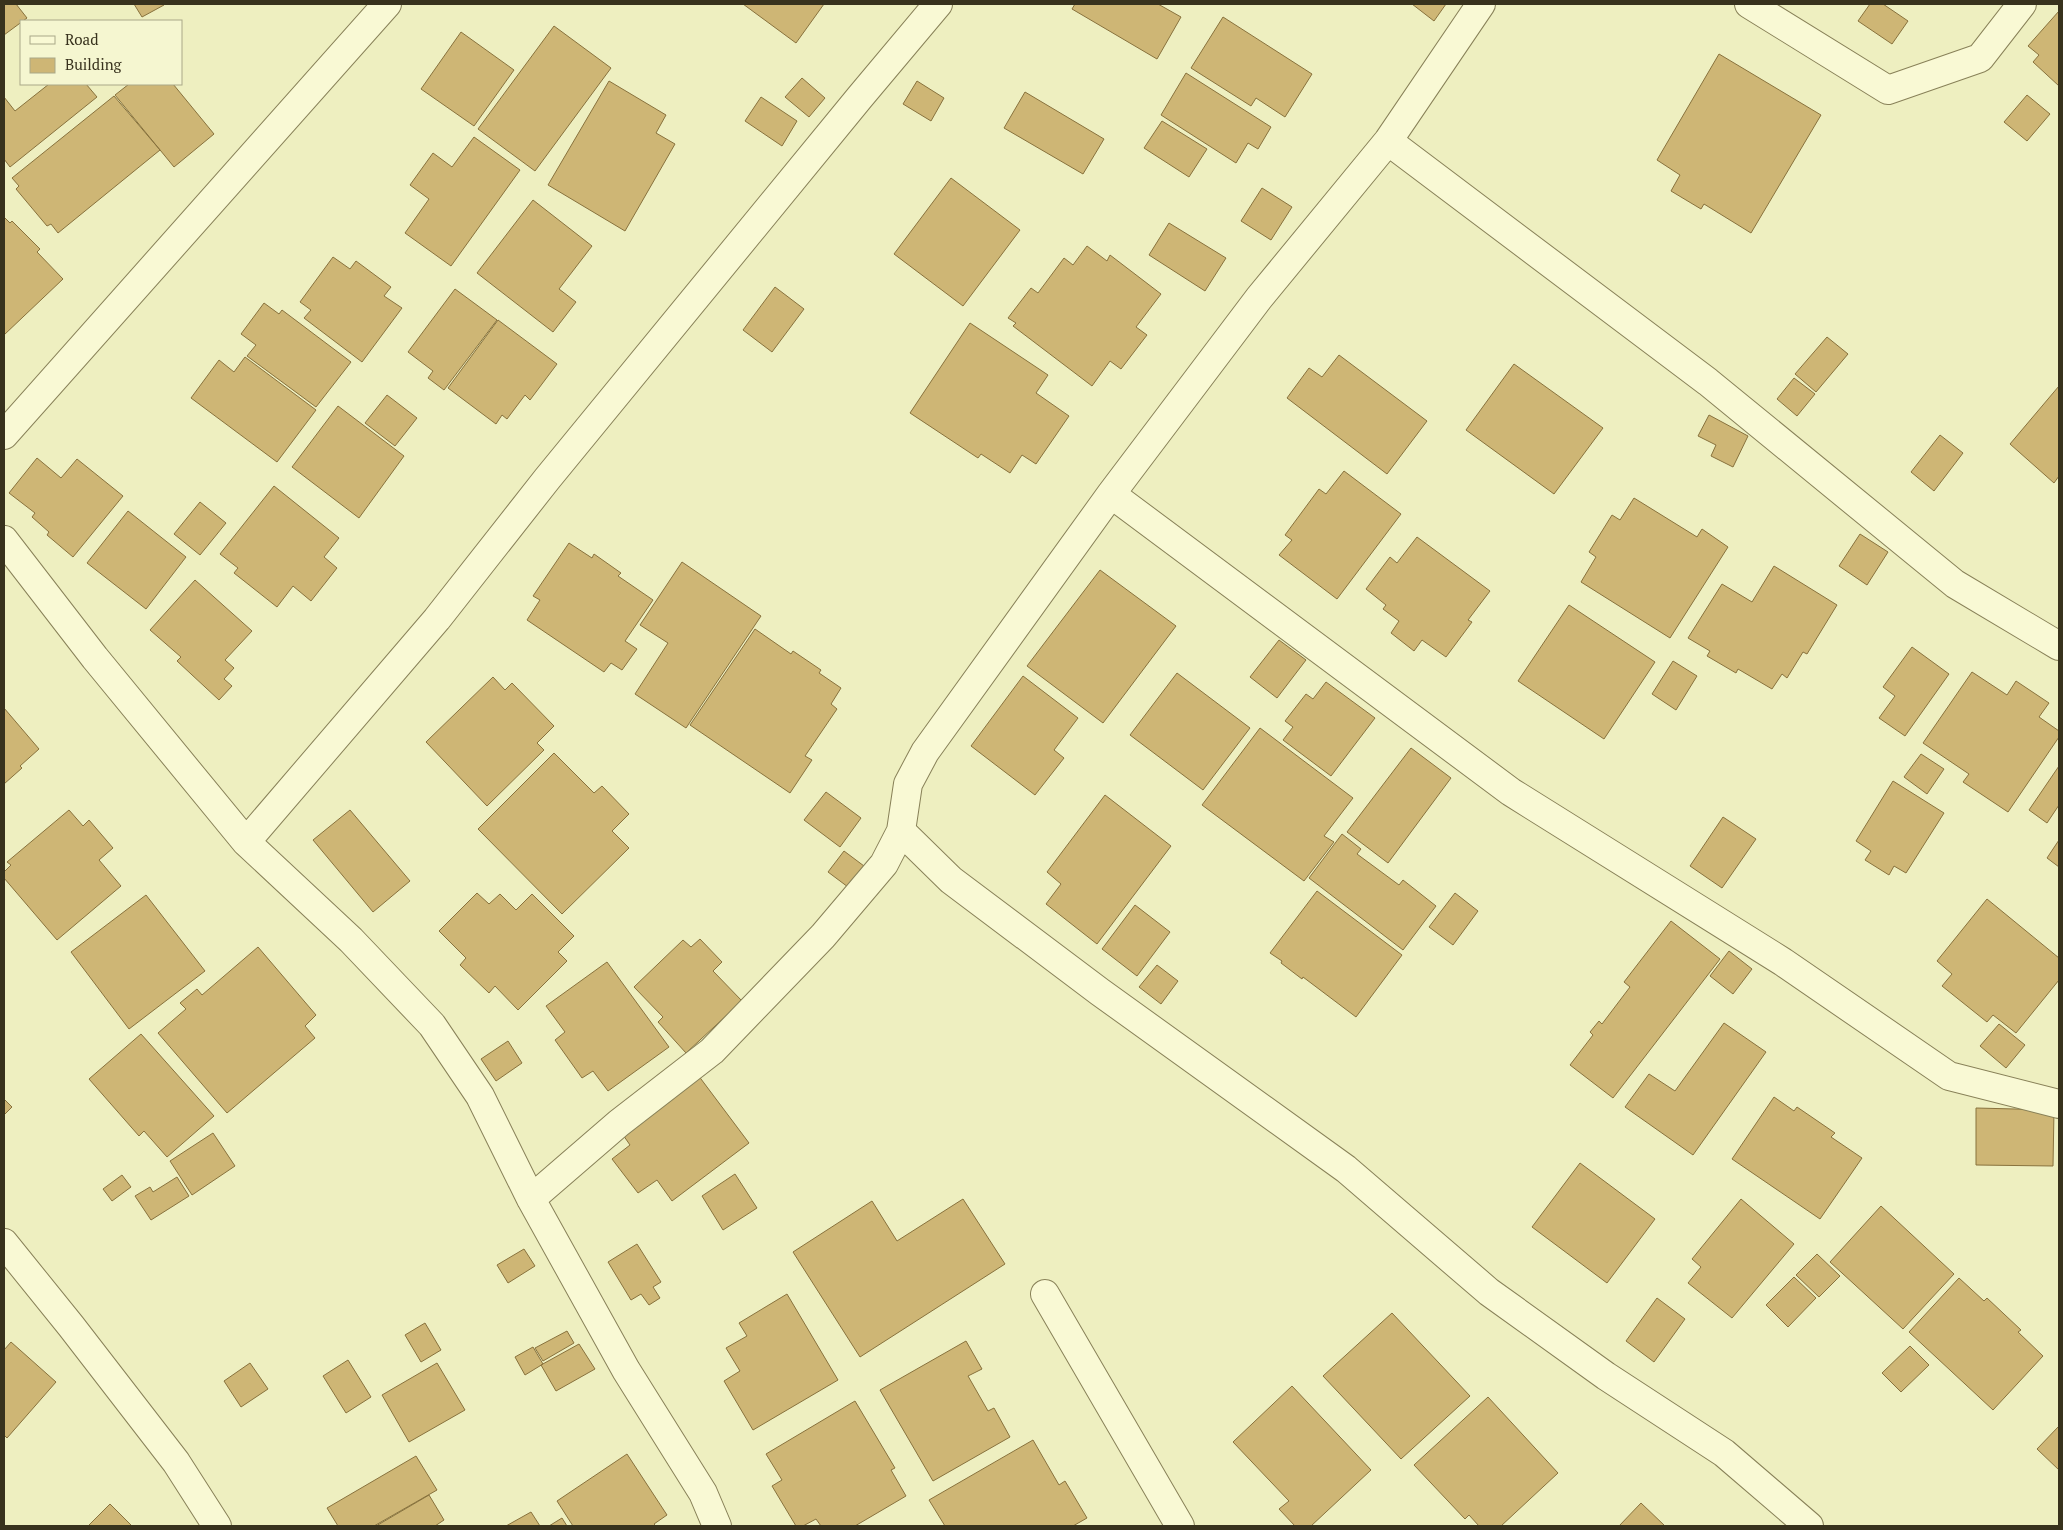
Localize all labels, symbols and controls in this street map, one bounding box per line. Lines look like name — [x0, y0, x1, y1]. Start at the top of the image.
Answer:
legend — [20, 20, 182, 85]
text: Road — [65, 29, 98, 49]
text: Building — [65, 54, 123, 74]

